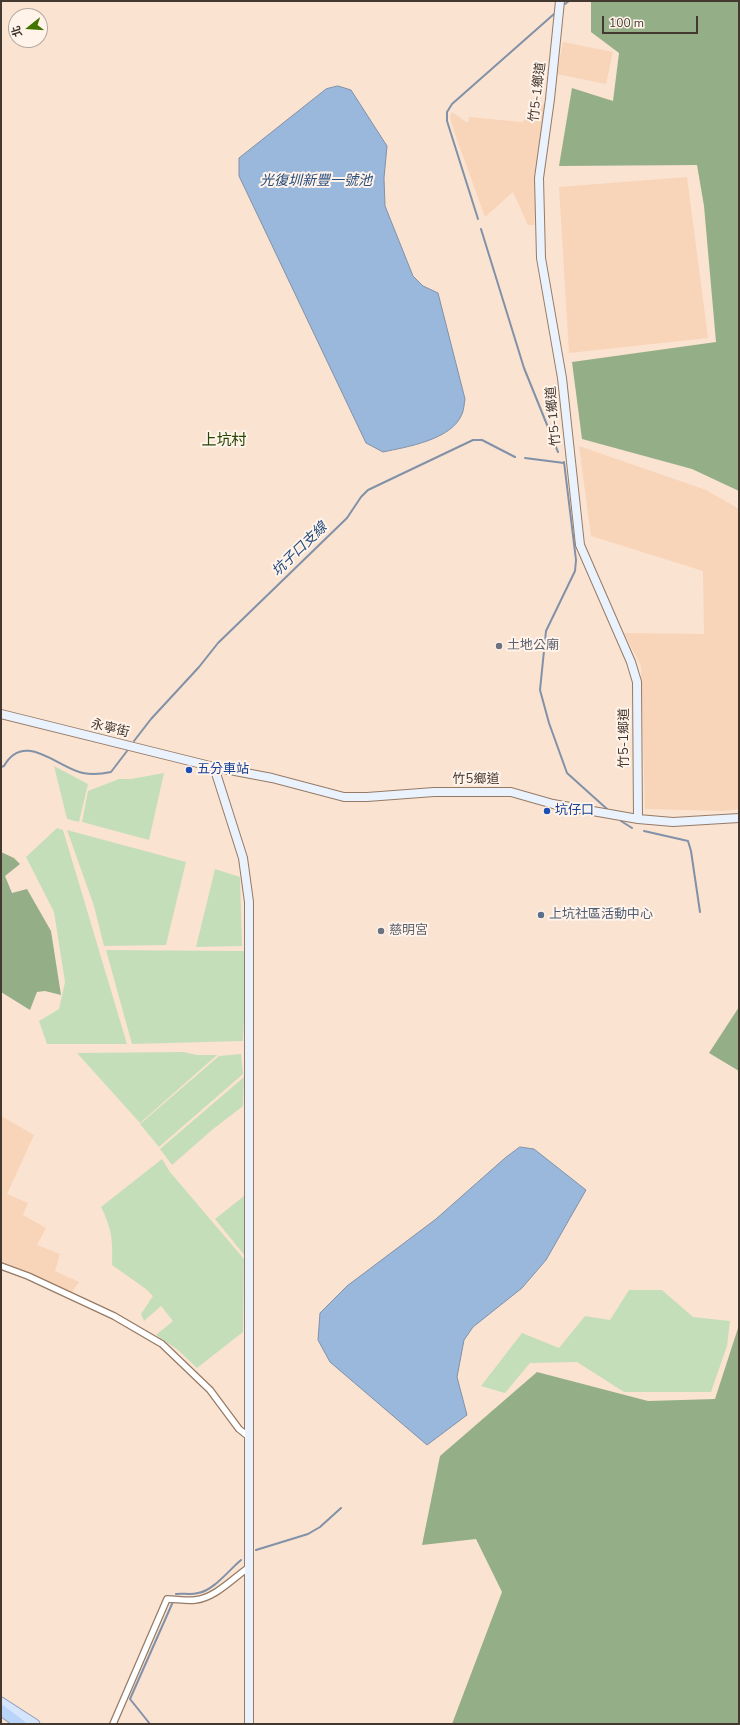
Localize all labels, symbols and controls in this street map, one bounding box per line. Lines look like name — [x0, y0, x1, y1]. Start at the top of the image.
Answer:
north arrow — [8, 8, 48, 48]
scale bar — [604, 8, 700, 34]
text: 100 m — [609, 15, 644, 31]
text: 北 — [8, 24, 26, 39]
street label: 竹5-1鄉道 — [527, 61, 549, 123]
water label: 光復圳新豐一號池 — [260, 174, 372, 190]
street label: 竹5-1鄉道 — [544, 385, 564, 447]
district label: 上坑村 — [202, 432, 246, 450]
water label: 坑子口支線 — [269, 520, 331, 580]
place label: 土地公廟 — [507, 638, 559, 654]
marker: 土地公廟 — [494, 641, 504, 651]
street label: 竹5-1鄉道 — [617, 708, 633, 768]
street label: 永寧街 — [89, 717, 131, 741]
place label: 五分車站 — [197, 762, 249, 778]
marker: 五分車站 — [184, 765, 194, 775]
street label: 竹5鄉道 — [453, 772, 499, 788]
place label: 坑仔口 — [555, 803, 594, 819]
marker: 坑仔口 — [542, 806, 552, 816]
place label: 上坑社區活動中心 — [549, 907, 653, 923]
marker: 上坑社區活動中心 — [536, 910, 546, 920]
place label: 慈明宮 — [389, 923, 428, 939]
marker: 慈明宮 — [376, 926, 386, 936]

